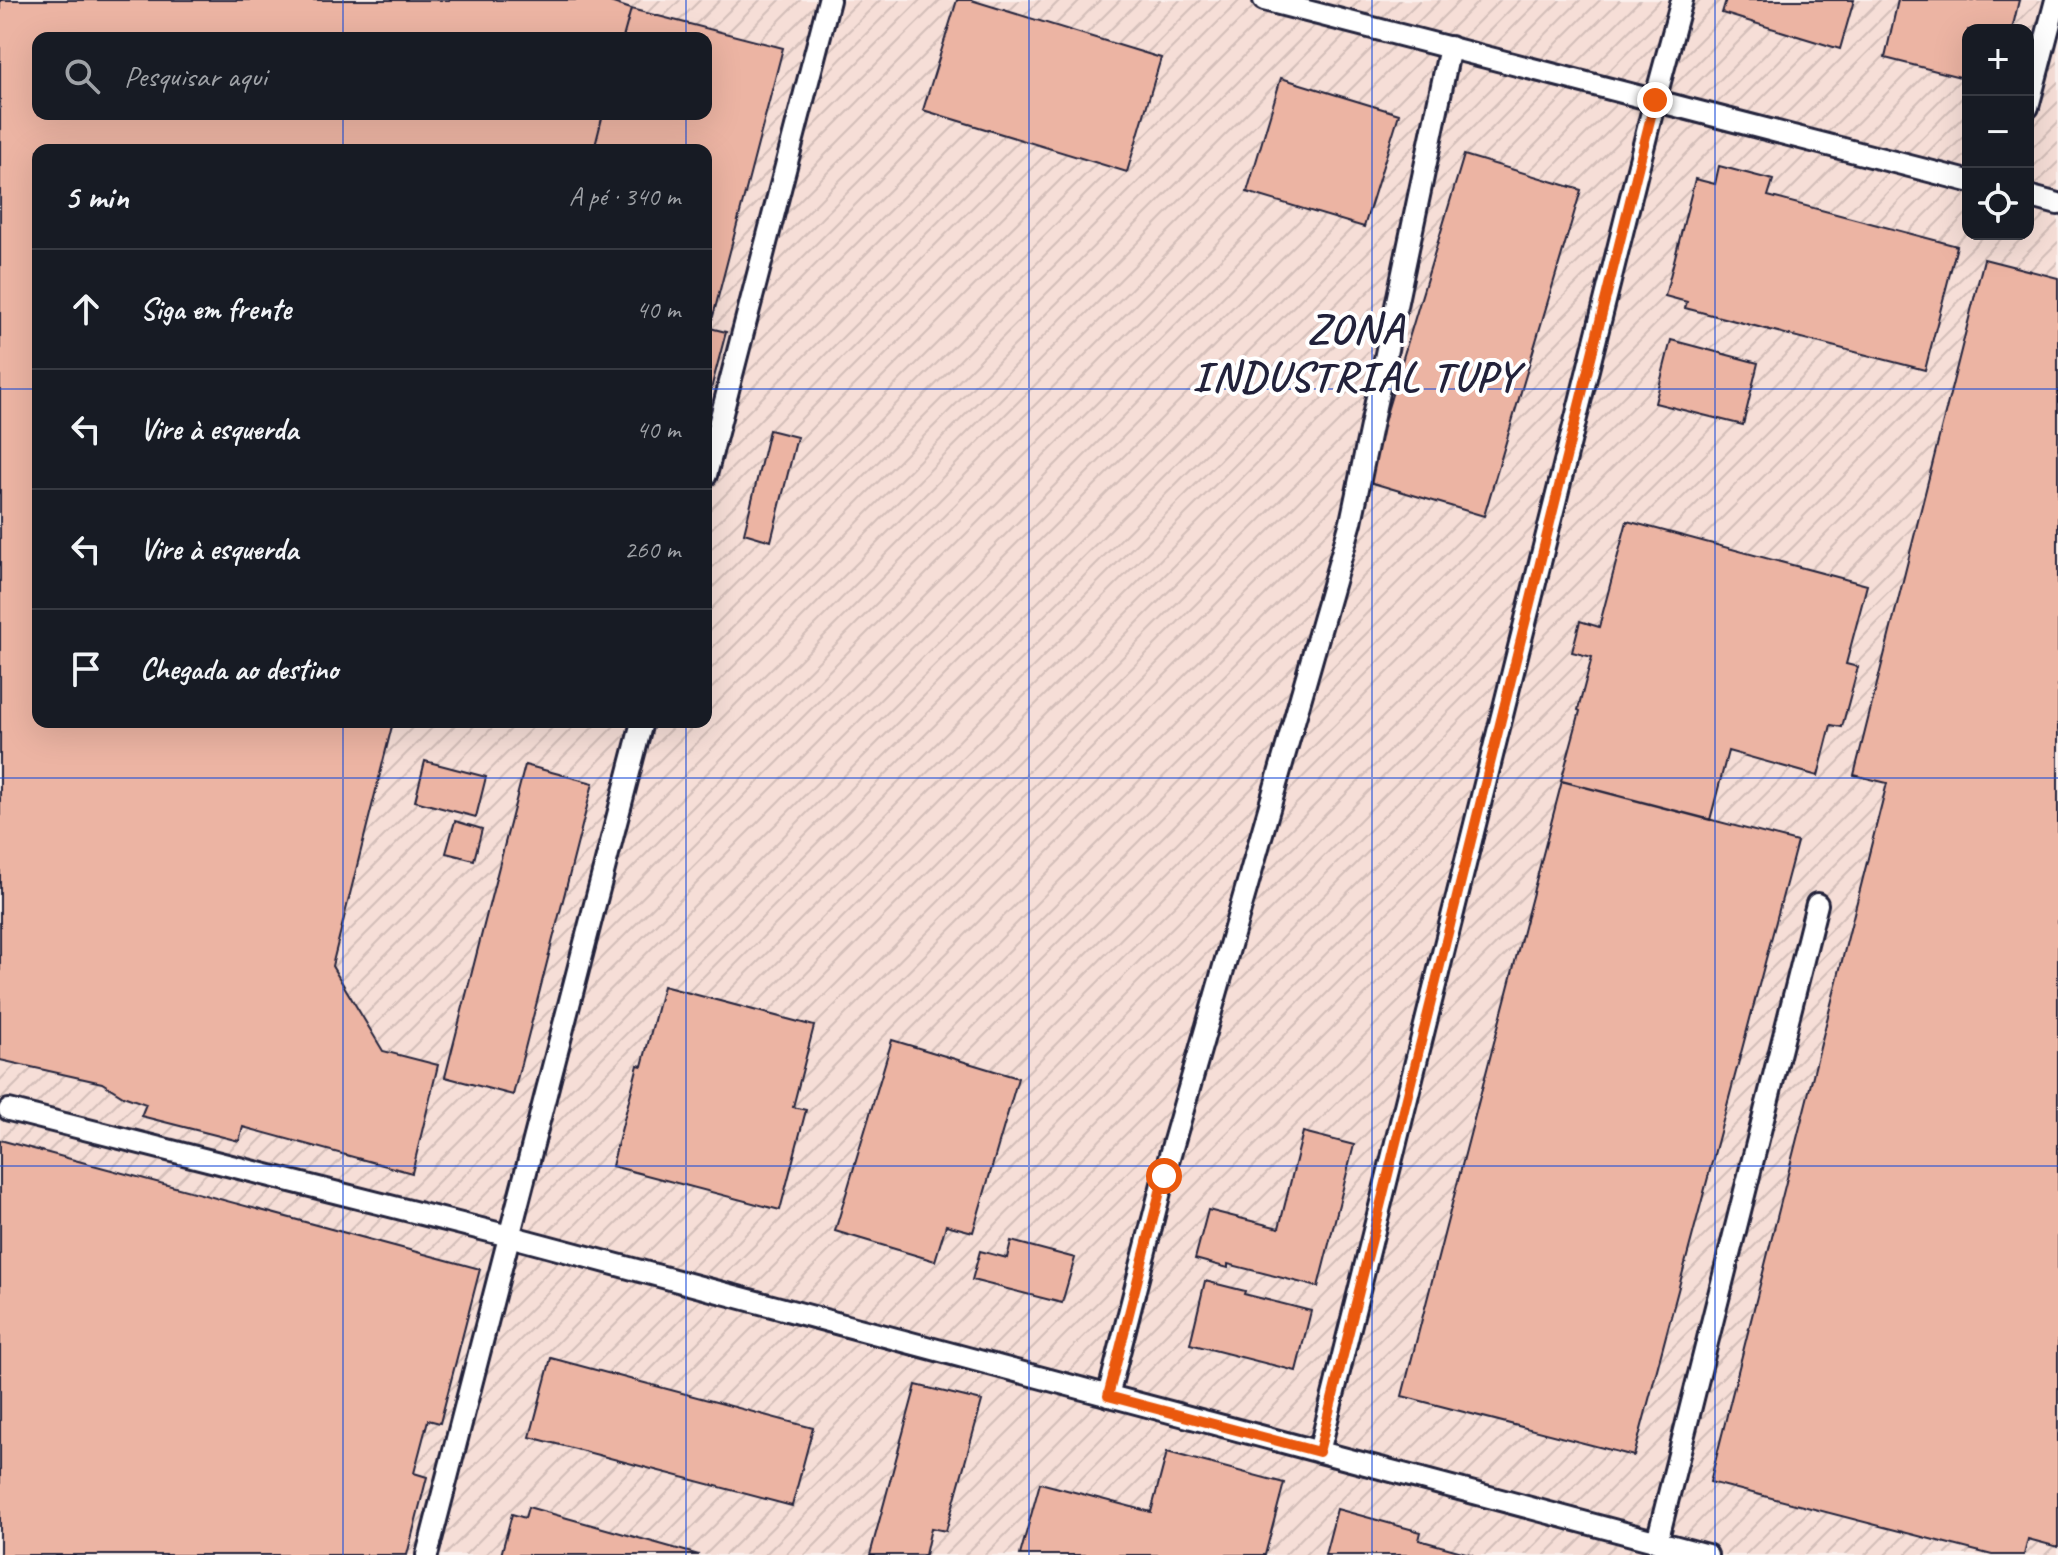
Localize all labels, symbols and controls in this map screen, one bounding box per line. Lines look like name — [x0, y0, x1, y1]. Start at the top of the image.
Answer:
map controls — [1962, 24, 2034, 240]
button: + — [1962, 24, 2034, 96]
search box — [32, 32, 712, 120]
icon: search — [60, 54, 104, 98]
text: Pesquisar aqui — [124, 57, 267, 95]
route end — [1637, 82, 1673, 118]
button: − — [1962, 96, 2034, 168]
button: locate — [1962, 168, 2034, 240]
text: 5 min — [64, 175, 129, 218]
text: A pé · 340 m — [569, 180, 680, 213]
icon: ahead — [64, 287, 108, 331]
text: Siga em frente — [140, 290, 291, 328]
text: 40 m — [636, 293, 680, 326]
district label: ZONA INDUSTRIAL TUPY — [1192, 302, 1527, 403]
icon: left — [64, 407, 108, 451]
text: Vire à esquerda — [140, 410, 298, 448]
text: 40 m — [636, 413, 680, 446]
icon: left — [64, 527, 108, 571]
text: Vire à esquerda — [140, 530, 298, 568]
text: 260 m — [624, 533, 680, 566]
icon: arrive — [64, 647, 108, 691]
text: Chegada ao destino — [140, 650, 338, 688]
route start — [1146, 1158, 1182, 1194]

